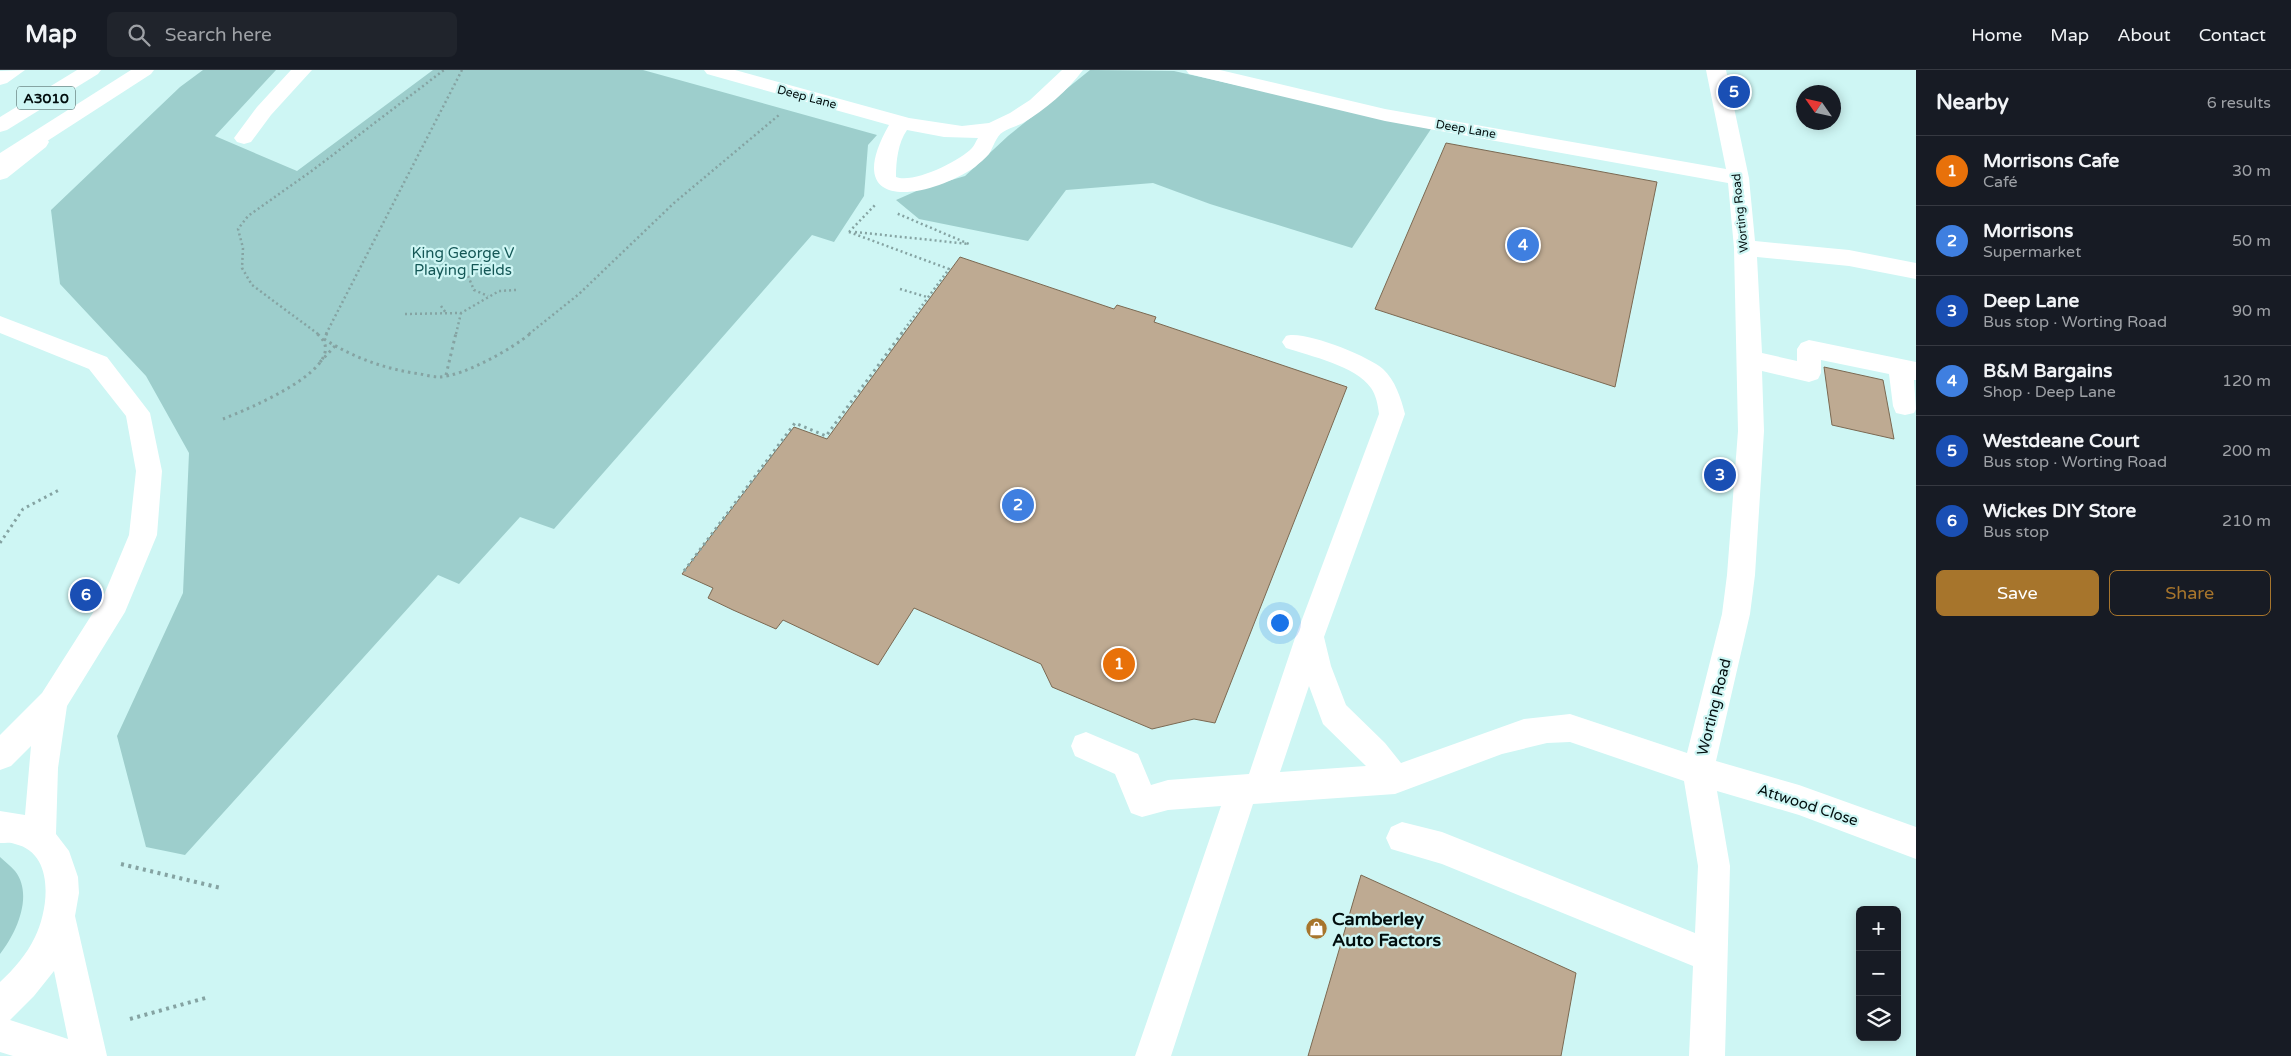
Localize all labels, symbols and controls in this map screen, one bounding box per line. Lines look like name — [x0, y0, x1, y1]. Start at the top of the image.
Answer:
search box — [107, 12, 457, 57]
text: Map — [25, 20, 77, 49]
icon: search — [125, 21, 153, 49]
text: Search here — [165, 24, 272, 46]
text: Home — [1971, 24, 2022, 46]
text: Map — [2050, 24, 2089, 46]
text: About — [2117, 24, 2171, 46]
text: Contact — [2199, 24, 2266, 46]
pin: 5 — [1718, 73, 1750, 111]
street label: Deep Lane — [776, 82, 838, 112]
north arrow — [1796, 85, 1841, 130]
road number: A3010 — [17, 86, 75, 110]
text: Nearby — [1936, 90, 2009, 115]
text: 6 results — [2207, 93, 2271, 113]
street label: Deep Lane — [1435, 117, 1497, 141]
text: Morrisons Cafe — [1983, 150, 2119, 172]
text: 1 — [1947, 161, 1957, 181]
text: 30 m — [2232, 161, 2271, 181]
text: Café — [1983, 172, 2018, 192]
street label: Worting Road — [1729, 173, 1751, 253]
text: Morrisons — [1983, 220, 2073, 242]
pin: 4 — [1507, 226, 1539, 264]
text: 2 — [1947, 231, 1957, 251]
text: 50 m — [2232, 231, 2271, 251]
text: Supermarket — [1983, 242, 2081, 262]
park label: King George V Playing Fields — [411, 244, 515, 279]
text: Deep Lane — [1983, 290, 2079, 312]
text: 3 — [1947, 301, 1957, 321]
text: 90 m — [2232, 301, 2271, 321]
text: Bus stop · Worting Road — [1983, 312, 2167, 332]
text: B&M Bargains — [1983, 360, 2112, 382]
text: 4 — [1947, 371, 1957, 391]
text: 120 m — [2222, 371, 2271, 391]
text: Shop · Deep Lane — [1983, 382, 2116, 402]
text: Westdeane Court — [1983, 430, 2140, 452]
text: 5 — [1947, 441, 1957, 461]
text: 200 m — [2222, 441, 2271, 461]
text: Bus stop · Worting Road — [1983, 452, 2167, 472]
pin: 3 — [1704, 456, 1736, 494]
pin: 2 — [1002, 486, 1034, 524]
text: Wickes DIY Store — [1983, 500, 2136, 522]
text: 6 — [1947, 511, 1957, 531]
text: 210 m — [2222, 511, 2271, 531]
text: Bus stop — [1983, 522, 2049, 542]
button: Save — [1936, 570, 2099, 616]
button: Share — [2109, 570, 2271, 616]
pin: 6 — [70, 576, 102, 614]
your location — [1267, 610, 1293, 636]
pin: 1 — [1103, 645, 1135, 683]
street label: Worting Road — [1693, 657, 1735, 757]
street label: Attwood Close — [1755, 780, 1861, 830]
map controls — [1856, 906, 1901, 1041]
button: + — [1856, 906, 1901, 951]
place label: Camberley Auto Factors — [1332, 908, 1441, 951]
shop icon: Camberley Auto Factors — [1304, 917, 1328, 941]
button: − — [1856, 951, 1901, 996]
button: layers — [1856, 996, 1901, 1041]

